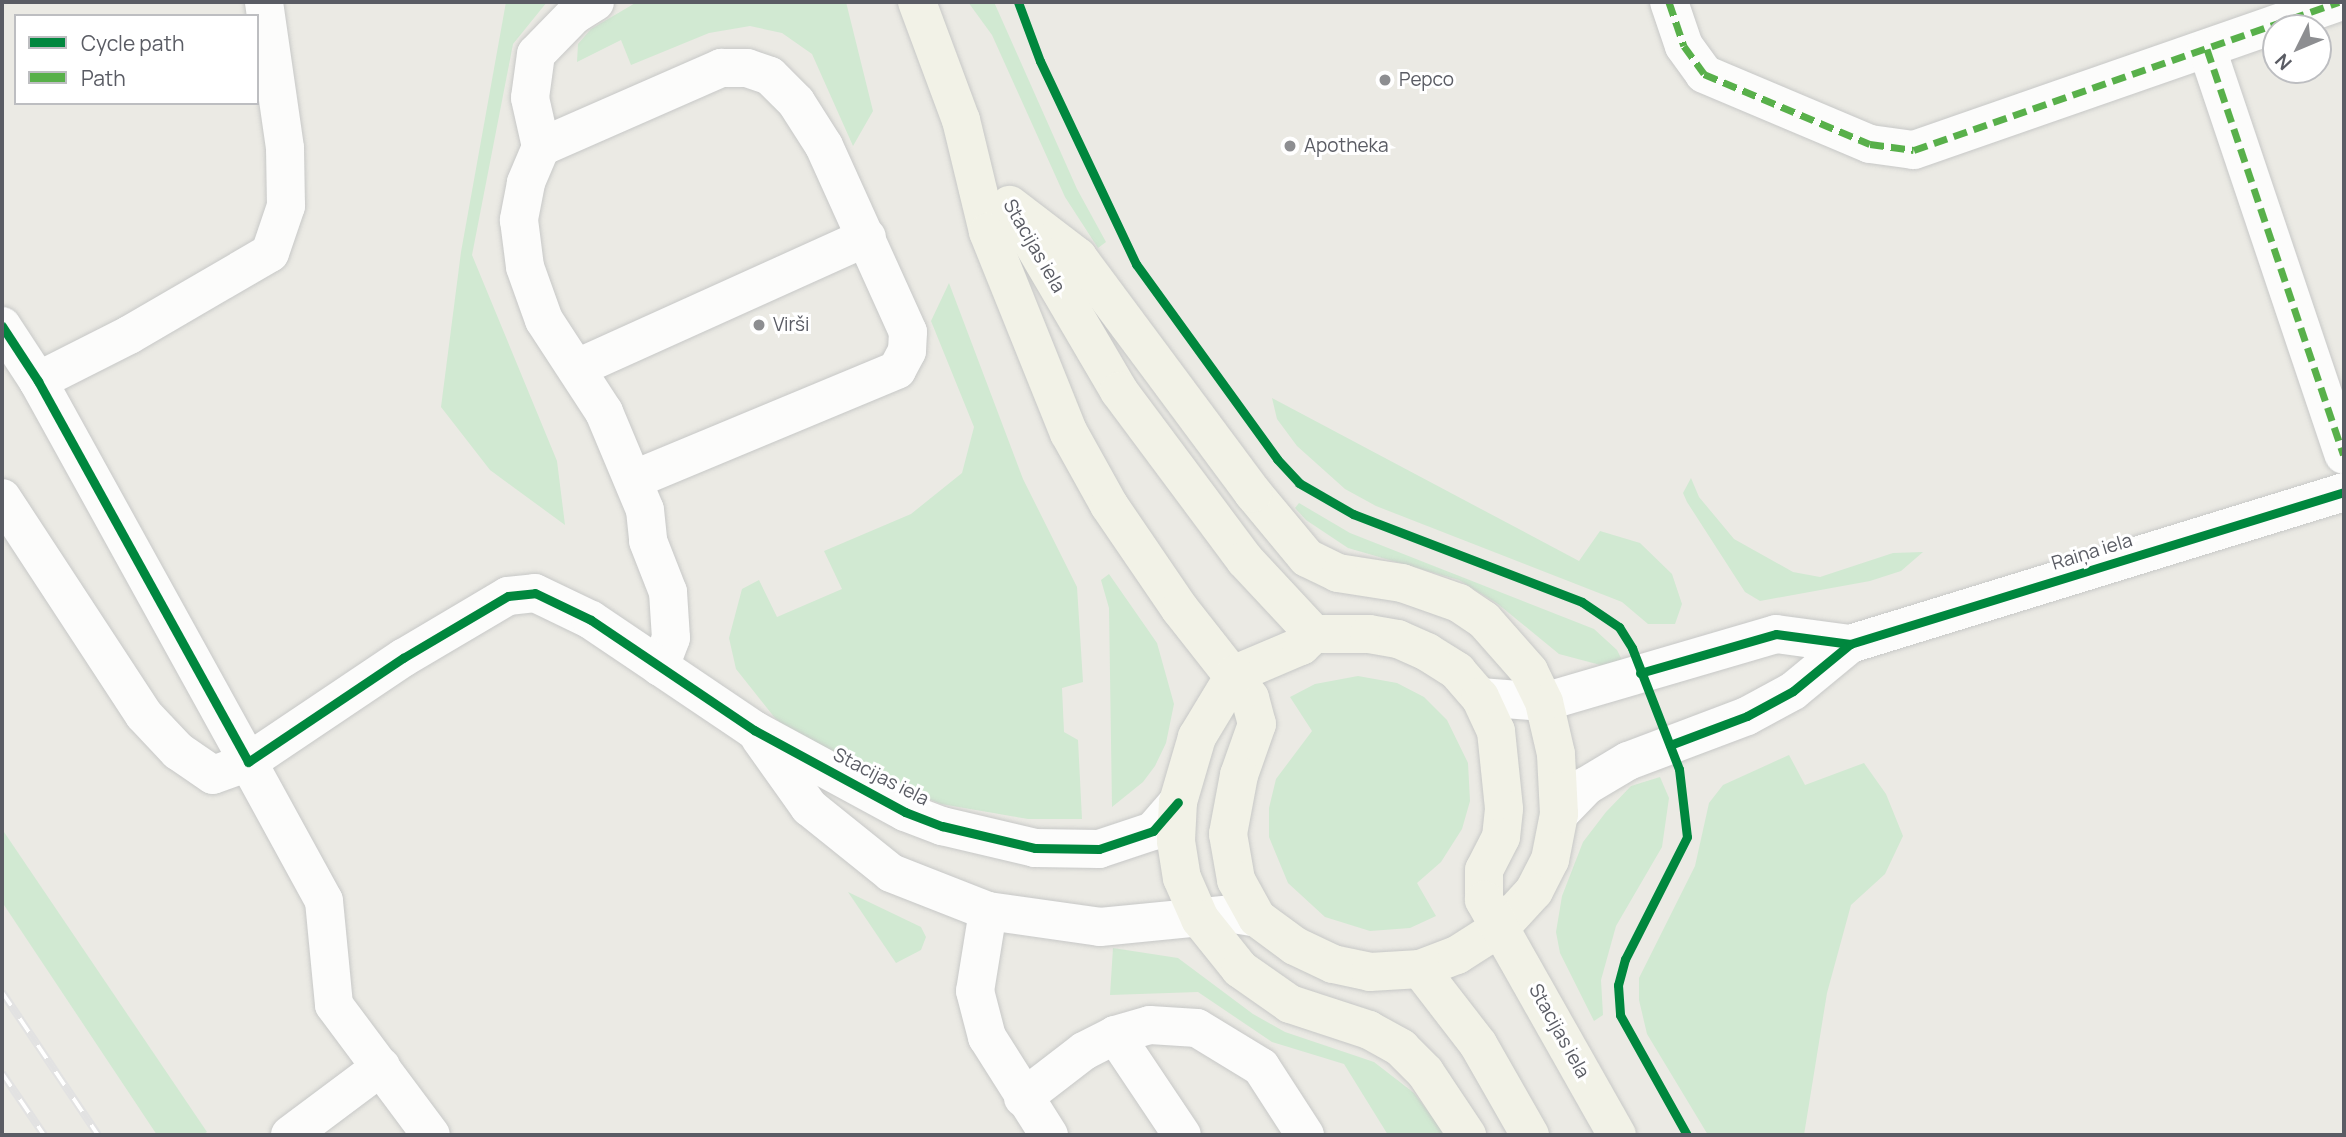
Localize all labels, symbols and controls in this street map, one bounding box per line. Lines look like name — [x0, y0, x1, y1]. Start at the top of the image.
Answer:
legend — [14, 14, 259, 105]
north arrow — [2262, 14, 2332, 84]
text: Cycle path — [81, 29, 184, 57]
text: N — [2269, 48, 2297, 76]
text: Path — [81, 64, 126, 92]
place label: Pepco — [1399, 69, 1454, 91]
marker: Pepco — [1377, 72, 1393, 88]
place label: Apotheka — [1304, 135, 1389, 157]
marker: Apotheka — [1282, 138, 1298, 154]
street label: Stacijas iela — [998, 195, 1070, 297]
place label: Virši — [773, 314, 809, 336]
marker: Virši — [751, 317, 767, 333]
street label: Raiņa iela — [2049, 529, 2135, 575]
street label: Stacijas iela — [829, 743, 933, 811]
street label: Stacijas iela — [1524, 980, 1594, 1082]

